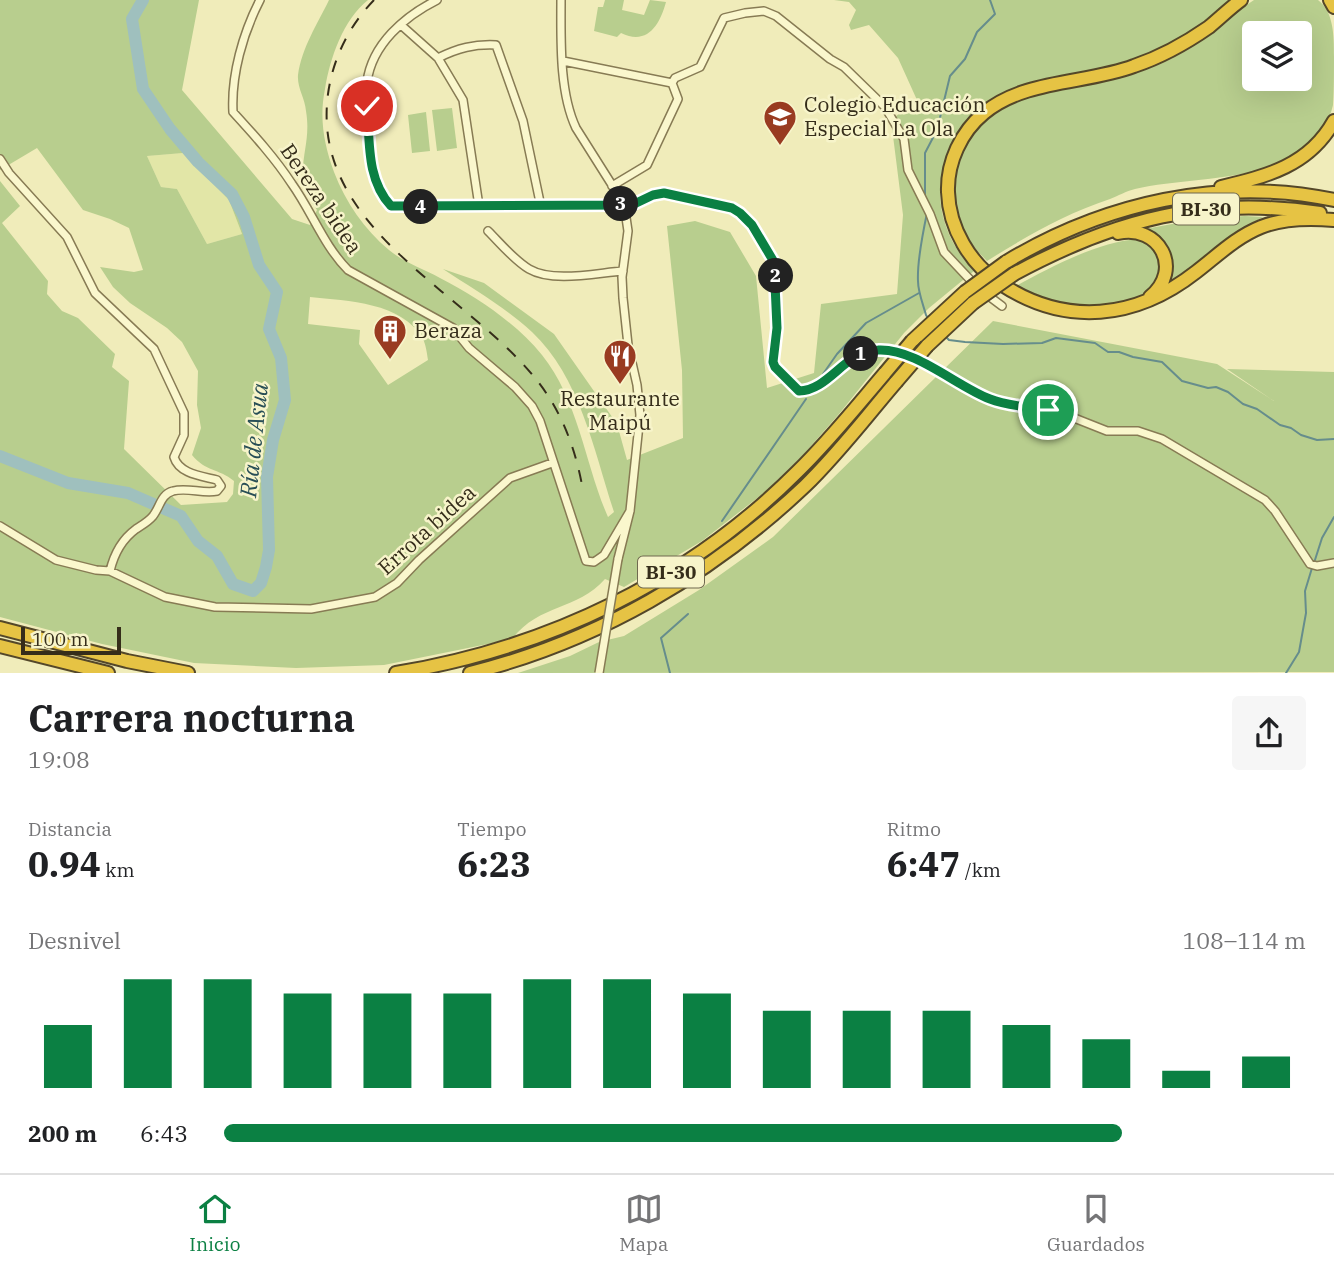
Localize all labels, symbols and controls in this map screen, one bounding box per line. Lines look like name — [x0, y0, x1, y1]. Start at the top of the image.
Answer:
map controls — [1242, 21, 1312, 91]
button: layers — [1242, 21, 1312, 91]
pin — [337, 76, 397, 136]
icon: check — [348, 87, 386, 125]
place label: Colegio Educación Especial La Ola — [804, 90, 986, 142]
school or university icon: Colegio Educación Especial La Ola — [761, 98, 799, 147]
street label: Bereza bidea — [275, 138, 369, 259]
pin: 3 — [604, 186, 638, 222]
pin: 4 — [404, 190, 438, 224]
text: 3 — [615, 191, 626, 215]
text: 4 — [415, 194, 426, 218]
road number: BI-30 — [1173, 194, 1239, 224]
pin: 2 — [758, 258, 794, 294]
text: 2 — [770, 263, 781, 287]
building icon: Beraza — [371, 312, 409, 361]
place label: Beraza — [414, 316, 482, 344]
pin: 1 — [844, 336, 878, 372]
restaurant icon: Restaurante Maipú — [601, 337, 639, 386]
text: 1 — [855, 341, 866, 365]
pin — [1018, 380, 1078, 440]
water label: Ría de Asua — [232, 381, 274, 500]
place label: Restaurante Maipú — [560, 384, 680, 436]
icon: arrive — [1029, 391, 1067, 429]
street label: Errota bidea — [371, 478, 481, 581]
road number: BI-30 — [638, 556, 704, 587]
scale bar — [21, 624, 121, 655]
text: 100 m — [32, 627, 89, 651]
text: Carrera nocturna — [28, 693, 355, 742]
button: share — [1232, 696, 1306, 770]
text: 19:08 — [28, 744, 90, 774]
text: Distancia — [28, 817, 112, 841]
text: Tiempo — [457, 817, 527, 841]
text: Ritmo — [887, 817, 941, 841]
text: 0.94 — [28, 841, 101, 887]
text: 6:23 — [457, 841, 531, 887]
text: 6:47 — [887, 841, 960, 887]
text: km — [101, 858, 135, 882]
text: /km — [960, 858, 1001, 882]
text: Desnivel — [28, 925, 121, 955]
text: 108–114 m — [1182, 925, 1306, 955]
text: 200 m — [28, 1118, 97, 1148]
text: 6:43 — [140, 1118, 188, 1148]
tab: Inicio — [189, 1190, 241, 1256]
tab: Mapa — [619, 1190, 668, 1256]
tab: Guardados — [1047, 1190, 1145, 1256]

